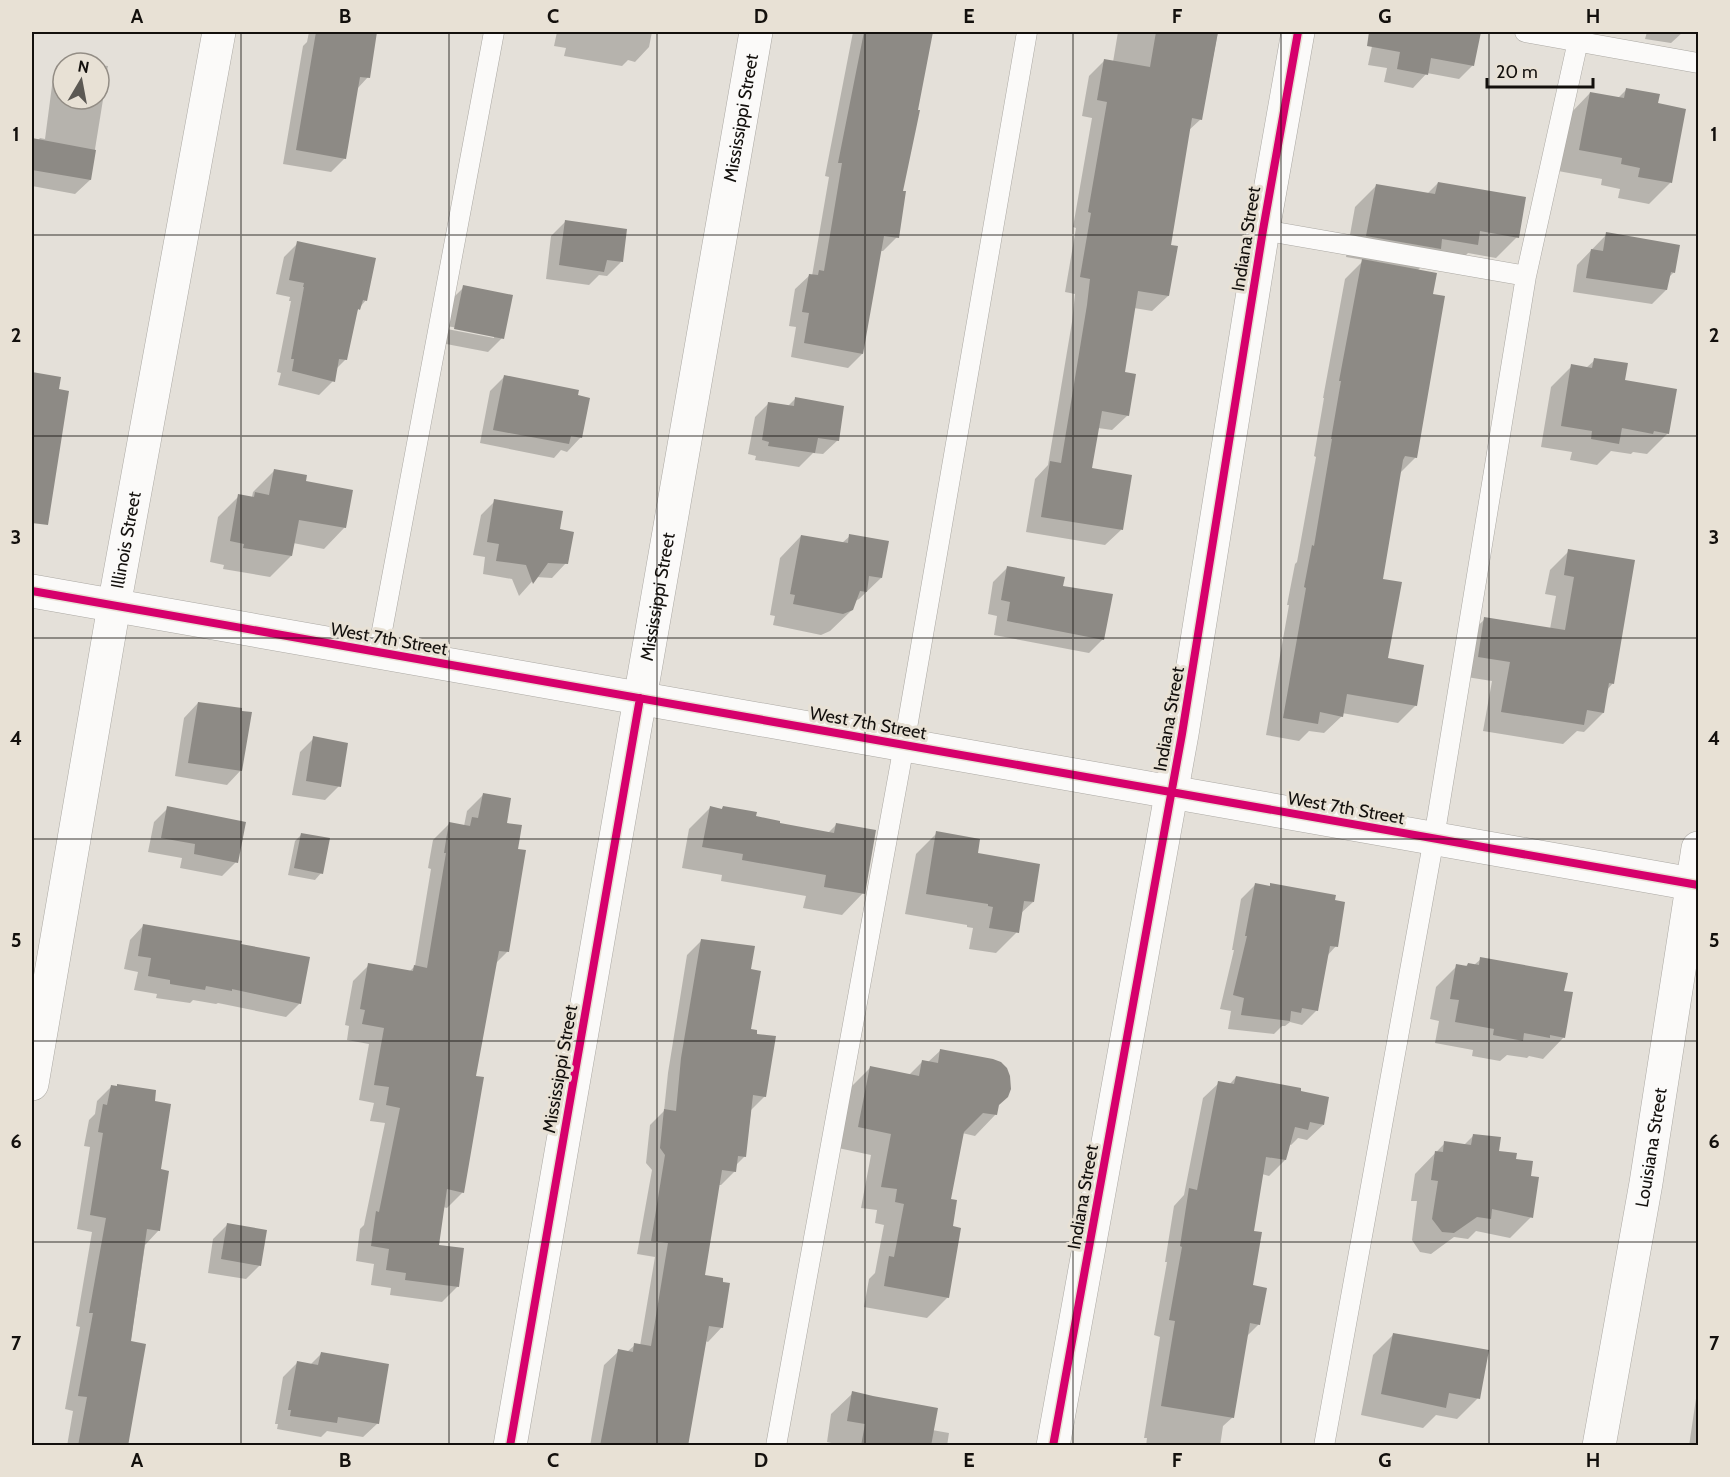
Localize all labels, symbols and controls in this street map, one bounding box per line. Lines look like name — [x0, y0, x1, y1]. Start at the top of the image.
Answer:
text: A — [131, 4, 144, 28]
text: B — [339, 4, 351, 28]
text: C — [547, 4, 559, 28]
text: D — [754, 4, 768, 28]
text: E — [963, 4, 975, 28]
text: F — [1172, 4, 1183, 28]
text: G — [1378, 4, 1392, 28]
text: H — [1586, 4, 1600, 28]
north arrow — [51, 51, 111, 111]
scale bar — [1487, 51, 1594, 89]
street label: Mississippi Street — [719, 52, 763, 184]
text: N — [76, 56, 91, 77]
text: 20 m — [1496, 61, 1538, 83]
text: 1 — [12, 122, 20, 146]
text: 1 — [1710, 122, 1718, 146]
street label: Indiana Street — [1227, 185, 1265, 293]
text: 2 — [11, 323, 21, 347]
text: 2 — [1709, 323, 1719, 347]
street label: Illinois Street — [106, 490, 146, 590]
text: 3 — [11, 525, 21, 549]
text: 3 — [1709, 525, 1719, 549]
street label: Mississippi Street — [636, 531, 680, 663]
street label: West 7th Street — [329, 618, 449, 660]
street label: Indiana Street — [1149, 665, 1189, 773]
street label: West 7th Street — [808, 702, 928, 744]
text: 4 — [10, 726, 22, 750]
text: 4 — [1708, 726, 1720, 750]
street label: West 7th Street — [1286, 787, 1406, 829]
text: 5 — [11, 928, 21, 952]
text: 5 — [1709, 928, 1719, 952]
street label: Mississippi Street — [538, 1003, 582, 1135]
street label: Louisiana Street — [1631, 1086, 1672, 1209]
text: 6 — [10, 1129, 22, 1153]
text: 6 — [1708, 1129, 1720, 1153]
street label: Indiana Street — [1063, 1143, 1103, 1251]
text: 7 — [11, 1331, 22, 1355]
text: 7 — [1709, 1331, 1720, 1355]
text: A — [131, 1448, 144, 1472]
text: B — [339, 1448, 351, 1472]
text: C — [547, 1448, 559, 1472]
text: D — [754, 1448, 768, 1472]
text: E — [963, 1448, 975, 1472]
text: F — [1172, 1448, 1183, 1472]
text: G — [1378, 1448, 1392, 1472]
text: H — [1586, 1448, 1600, 1472]

